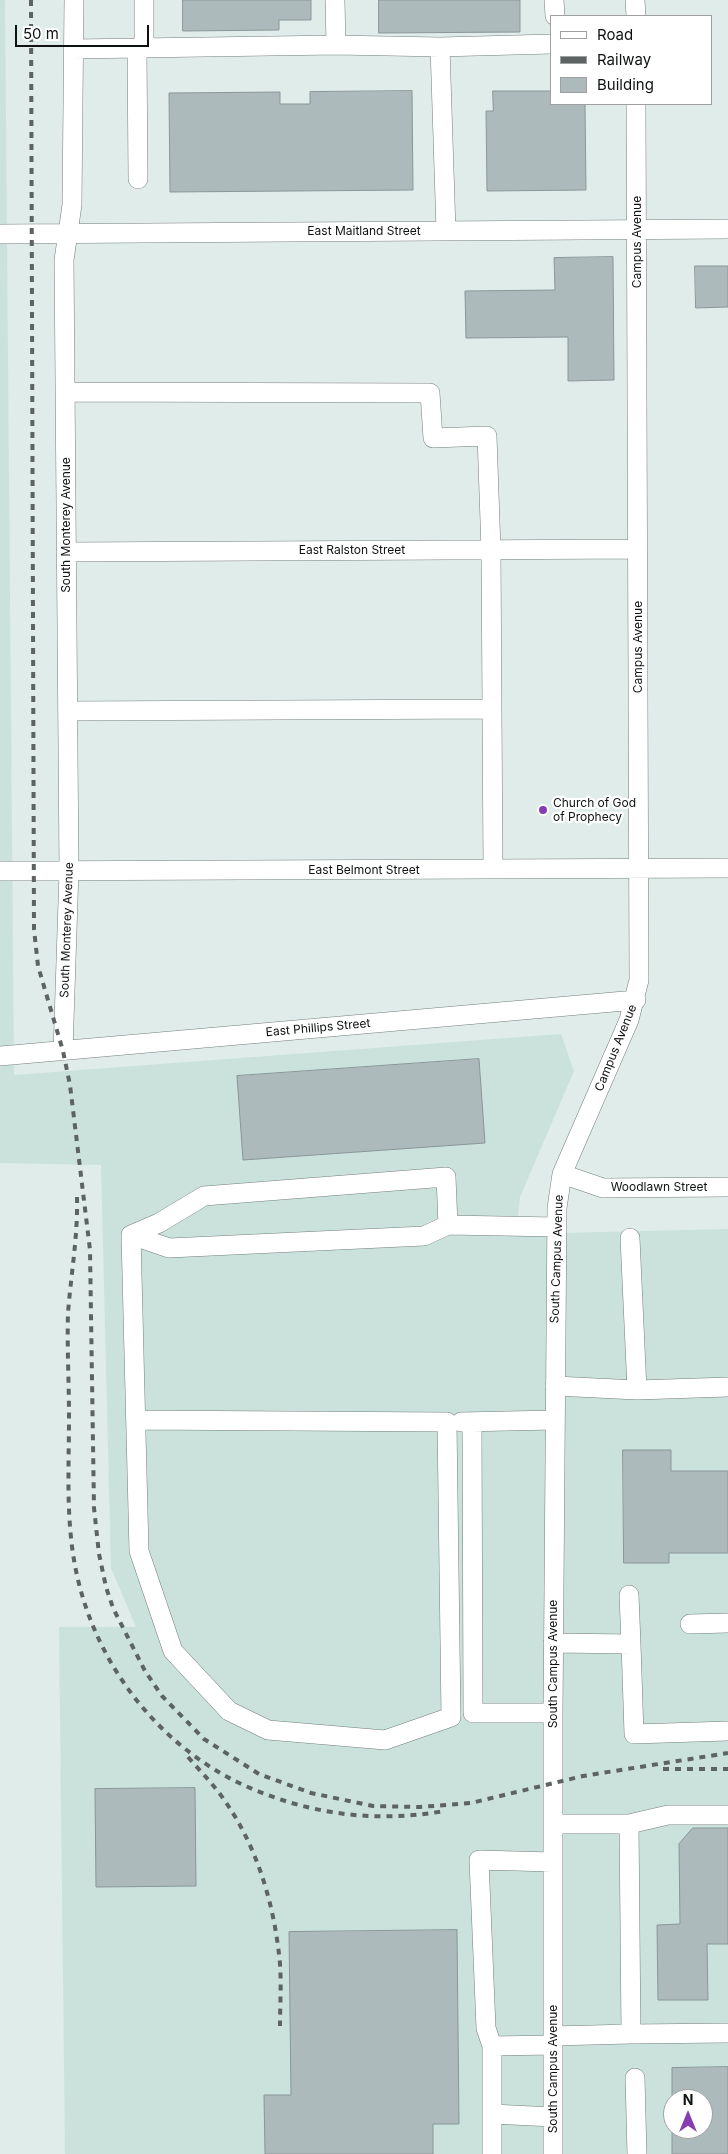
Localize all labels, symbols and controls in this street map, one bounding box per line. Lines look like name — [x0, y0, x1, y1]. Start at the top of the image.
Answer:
scale bar — [18, 15, 151, 47]
legend — [550, 15, 713, 105]
text: 50 m — [23, 24, 59, 43]
text: Road — [597, 25, 633, 44]
text: Railway — [597, 50, 651, 69]
text: Building — [597, 75, 654, 94]
street label: Campus Avenue — [630, 196, 644, 288]
street label: East Maitland Street — [307, 224, 421, 238]
street label: South Monterey Avenue — [59, 457, 73, 593]
street label: East Ralston Street — [299, 543, 405, 557]
street label: Campus Avenue — [631, 601, 645, 693]
place label: Church of God of Prophecy — [553, 796, 636, 824]
marker: Church of God of Prophecy — [537, 804, 549, 816]
street label: South Monterey Avenue — [57, 862, 77, 998]
street label: East Belmont Street — [308, 863, 420, 877]
street label: Campus Avenue — [592, 1003, 640, 1093]
street label: East Phillips Street — [265, 1016, 371, 1040]
street label: Woodlawn Street — [611, 1180, 707, 1194]
street label: South Campus Avenue — [548, 1194, 566, 1324]
street label: South Campus Avenue — [546, 1600, 560, 1728]
street label: South Campus Avenue — [546, 2005, 560, 2133]
north arrow — [663, 2089, 713, 2139]
text: N — [683, 2091, 693, 2108]

